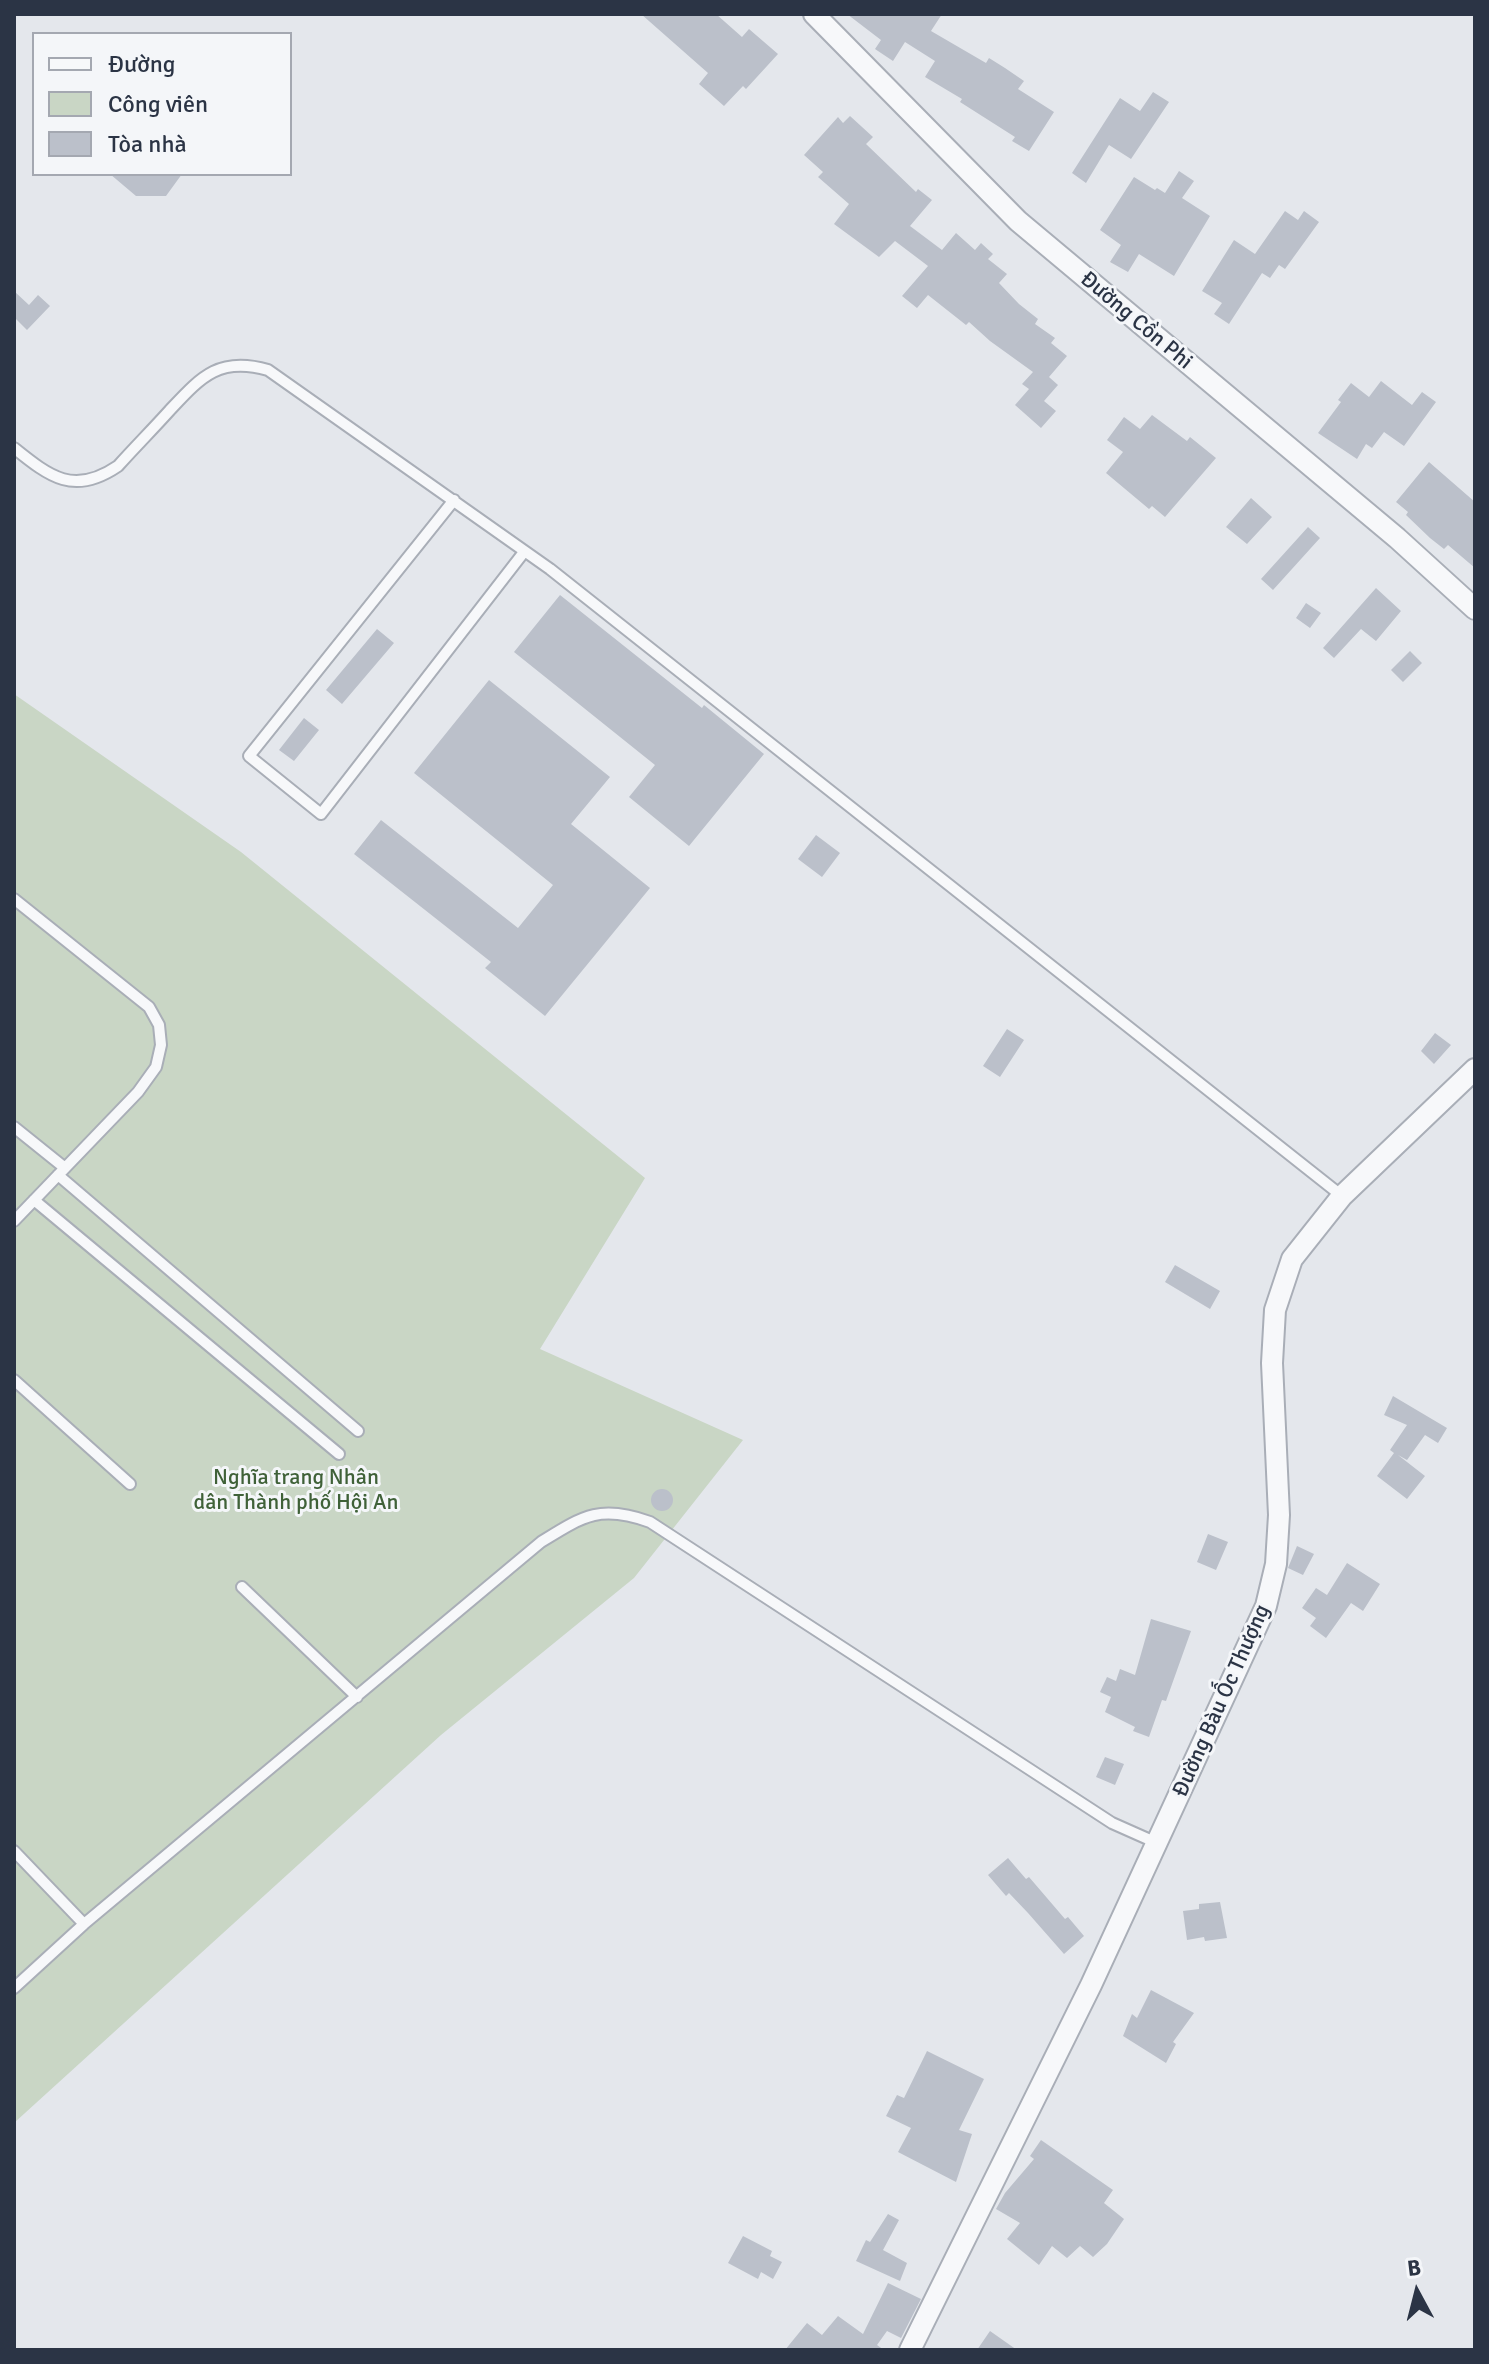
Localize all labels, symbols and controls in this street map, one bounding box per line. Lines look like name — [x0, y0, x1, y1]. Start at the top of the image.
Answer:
legend — [32, 32, 292, 176]
text: Đường — [108, 49, 175, 79]
text: Công viên — [108, 89, 208, 119]
text: Tòa nhà — [108, 129, 187, 159]
street label: Đường Cồn Phi — [1074, 266, 1198, 376]
park label: Nghĩa trang Nhân dân Thành phố Hội An — [194, 1465, 398, 1516]
street label: Đường Bàu Ốc Thượng — [1168, 1601, 1276, 1801]
north arrow — [1377, 2252, 1457, 2332]
text: B — [1406, 2253, 1422, 2282]

